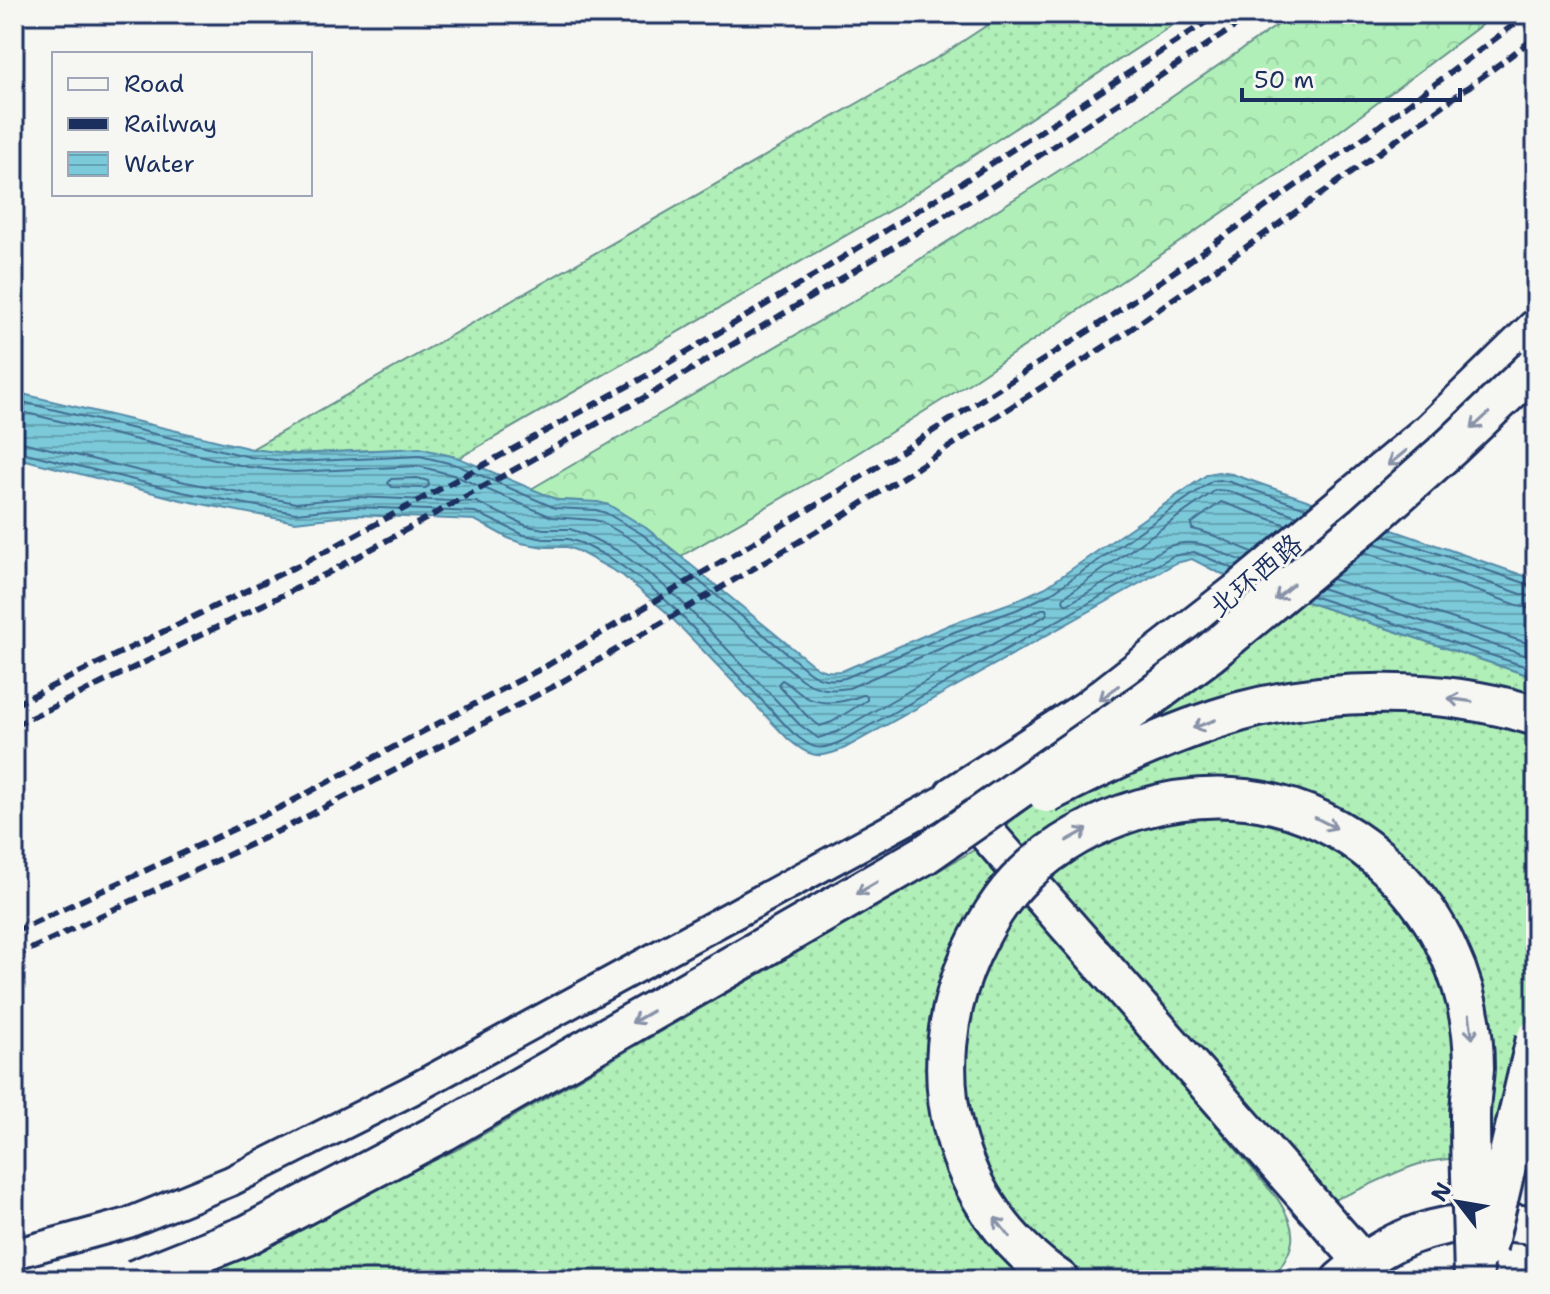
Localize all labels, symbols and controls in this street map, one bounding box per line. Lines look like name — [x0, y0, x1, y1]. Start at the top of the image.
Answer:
legend — [52, 52, 312, 196]
scale bar — [1242, 52, 1460, 102]
text: 50 m — [1254, 64, 1314, 96]
text: Road — [124, 68, 184, 100]
text: Railway — [124, 108, 217, 140]
text: Water — [124, 148, 195, 180]
one-way arrow — [1470, 411, 1490, 430]
one-way arrow — [1387, 449, 1408, 466]
street label: 北环西路 — [1200, 524, 1310, 626]
one-way arrow — [1274, 583, 1295, 601]
one-way arrow — [1099, 684, 1120, 701]
one-way arrow — [1448, 692, 1473, 707]
one-way arrow — [1191, 718, 1216, 733]
one-way arrow — [1314, 815, 1338, 831]
one-way arrow — [1064, 827, 1088, 842]
one-way arrow — [856, 880, 879, 896]
one-way arrow — [630, 1010, 654, 1025]
one-way arrow — [1464, 1013, 1479, 1039]
north arrow — [1418, 1162, 1498, 1242]
text: N — [1424, 1177, 1458, 1207]
one-way arrow — [994, 1217, 1011, 1238]

